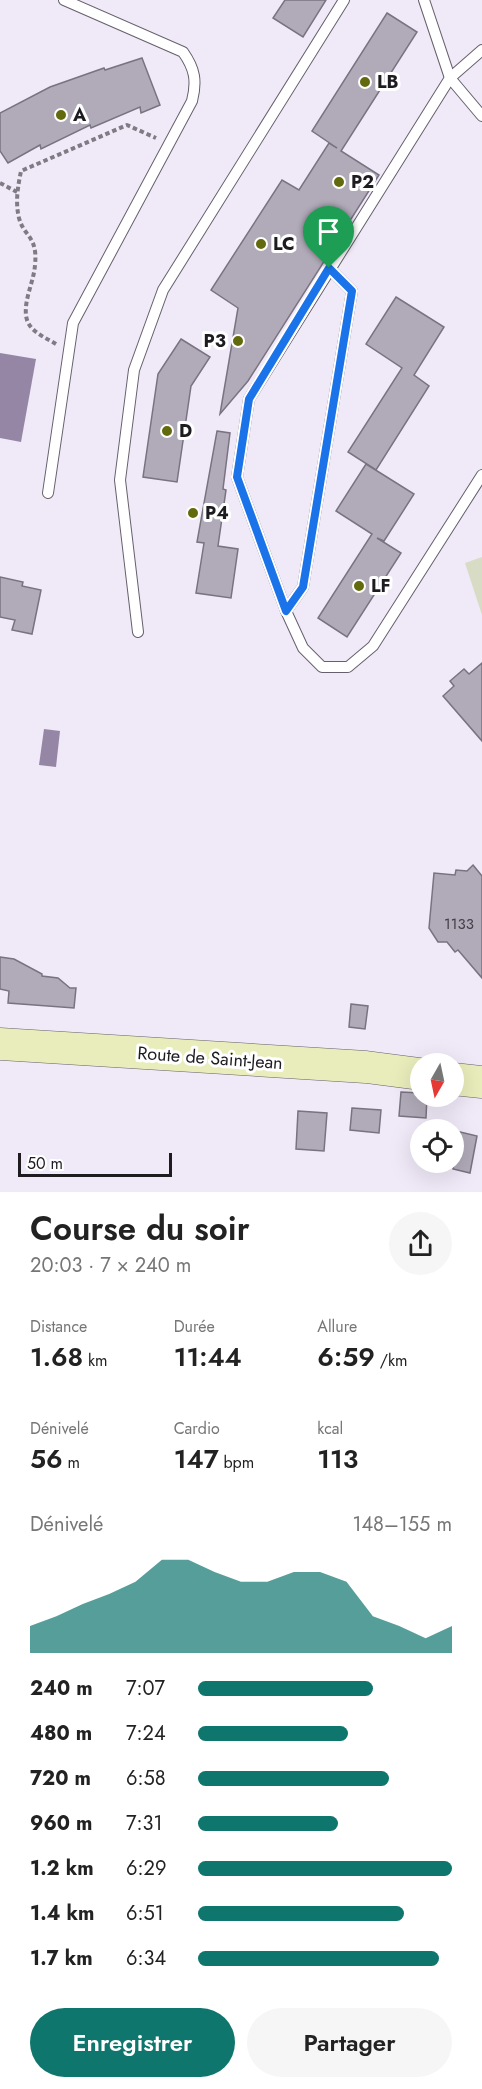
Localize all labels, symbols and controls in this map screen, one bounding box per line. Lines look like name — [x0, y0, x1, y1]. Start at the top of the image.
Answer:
place label: LB — [377, 69, 399, 95]
marker: LB — [358, 75, 372, 89]
place label: A — [72, 102, 87, 128]
marker: A — [54, 108, 68, 122]
place label: P2 — [351, 169, 374, 195]
marker: P2 — [332, 175, 346, 189]
pin — [303, 206, 354, 268]
icon: arrive — [312, 215, 345, 248]
place label: LC — [273, 231, 295, 257]
marker: LC — [254, 237, 268, 251]
place label: P3 — [204, 328, 226, 354]
marker: P3 — [231, 334, 245, 348]
place label: D — [179, 418, 192, 444]
marker: D — [160, 424, 174, 438]
place label: P4 — [205, 500, 229, 526]
marker: P4 — [186, 506, 200, 520]
place label: LF — [371, 573, 390, 599]
marker: LF — [352, 579, 366, 593]
house number: 1133 — [444, 913, 474, 935]
street label: Route de Saint-Jean — [136, 1040, 284, 1076]
north arrow — [410, 1053, 464, 1107]
map controls — [410, 1053, 464, 1173]
button: locate — [410, 1119, 464, 1173]
scale bar — [18, 1150, 172, 1178]
text: 50 m — [27, 1152, 63, 1175]
text: Course du soir — [30, 1205, 250, 1252]
button: share — [389, 1212, 452, 1275]
text: 20:03 · 7 × 240 m — [30, 1251, 191, 1280]
text: Distance — [30, 1315, 87, 1338]
text: Durée — [174, 1315, 215, 1338]
text: Allure — [317, 1315, 357, 1338]
text: 1.68 — [30, 1338, 83, 1376]
text: 11:44 — [174, 1338, 242, 1376]
text: 6:59 — [317, 1338, 375, 1376]
text: km — [83, 1349, 108, 1372]
text: /km — [375, 1349, 407, 1372]
text: Dénivelé — [30, 1417, 89, 1440]
text: Cardio — [174, 1417, 220, 1440]
text: kcal — [317, 1417, 343, 1440]
text: 56 — [30, 1440, 63, 1478]
text: 147 — [174, 1440, 219, 1478]
text: 113 — [317, 1440, 358, 1478]
text: m — [63, 1451, 80, 1474]
text: bpm — [219, 1451, 254, 1474]
text: Dénivelé — [30, 1510, 103, 1539]
text: 148–155 m — [352, 1510, 452, 1539]
text: 240 m — [30, 1674, 93, 1703]
text: 7:07 — [126, 1674, 165, 1703]
text: 480 m — [30, 1719, 92, 1748]
text: 7:24 — [126, 1719, 166, 1748]
text: 720 m — [30, 1764, 91, 1793]
text: 6:58 — [126, 1764, 166, 1793]
text: 960 m — [30, 1809, 92, 1838]
text: 7:31 — [126, 1809, 162, 1838]
text: 1.2 km — [30, 1854, 94, 1883]
text: 6:29 — [126, 1854, 166, 1883]
text: 1.4 km — [30, 1899, 95, 1928]
text: 6:51 — [126, 1899, 164, 1928]
text: 1.7 km — [30, 1944, 93, 1973]
text: 6:34 — [126, 1944, 166, 1973]
button: Enregistrer — [30, 2008, 235, 2077]
button: Partager — [247, 2008, 452, 2077]

